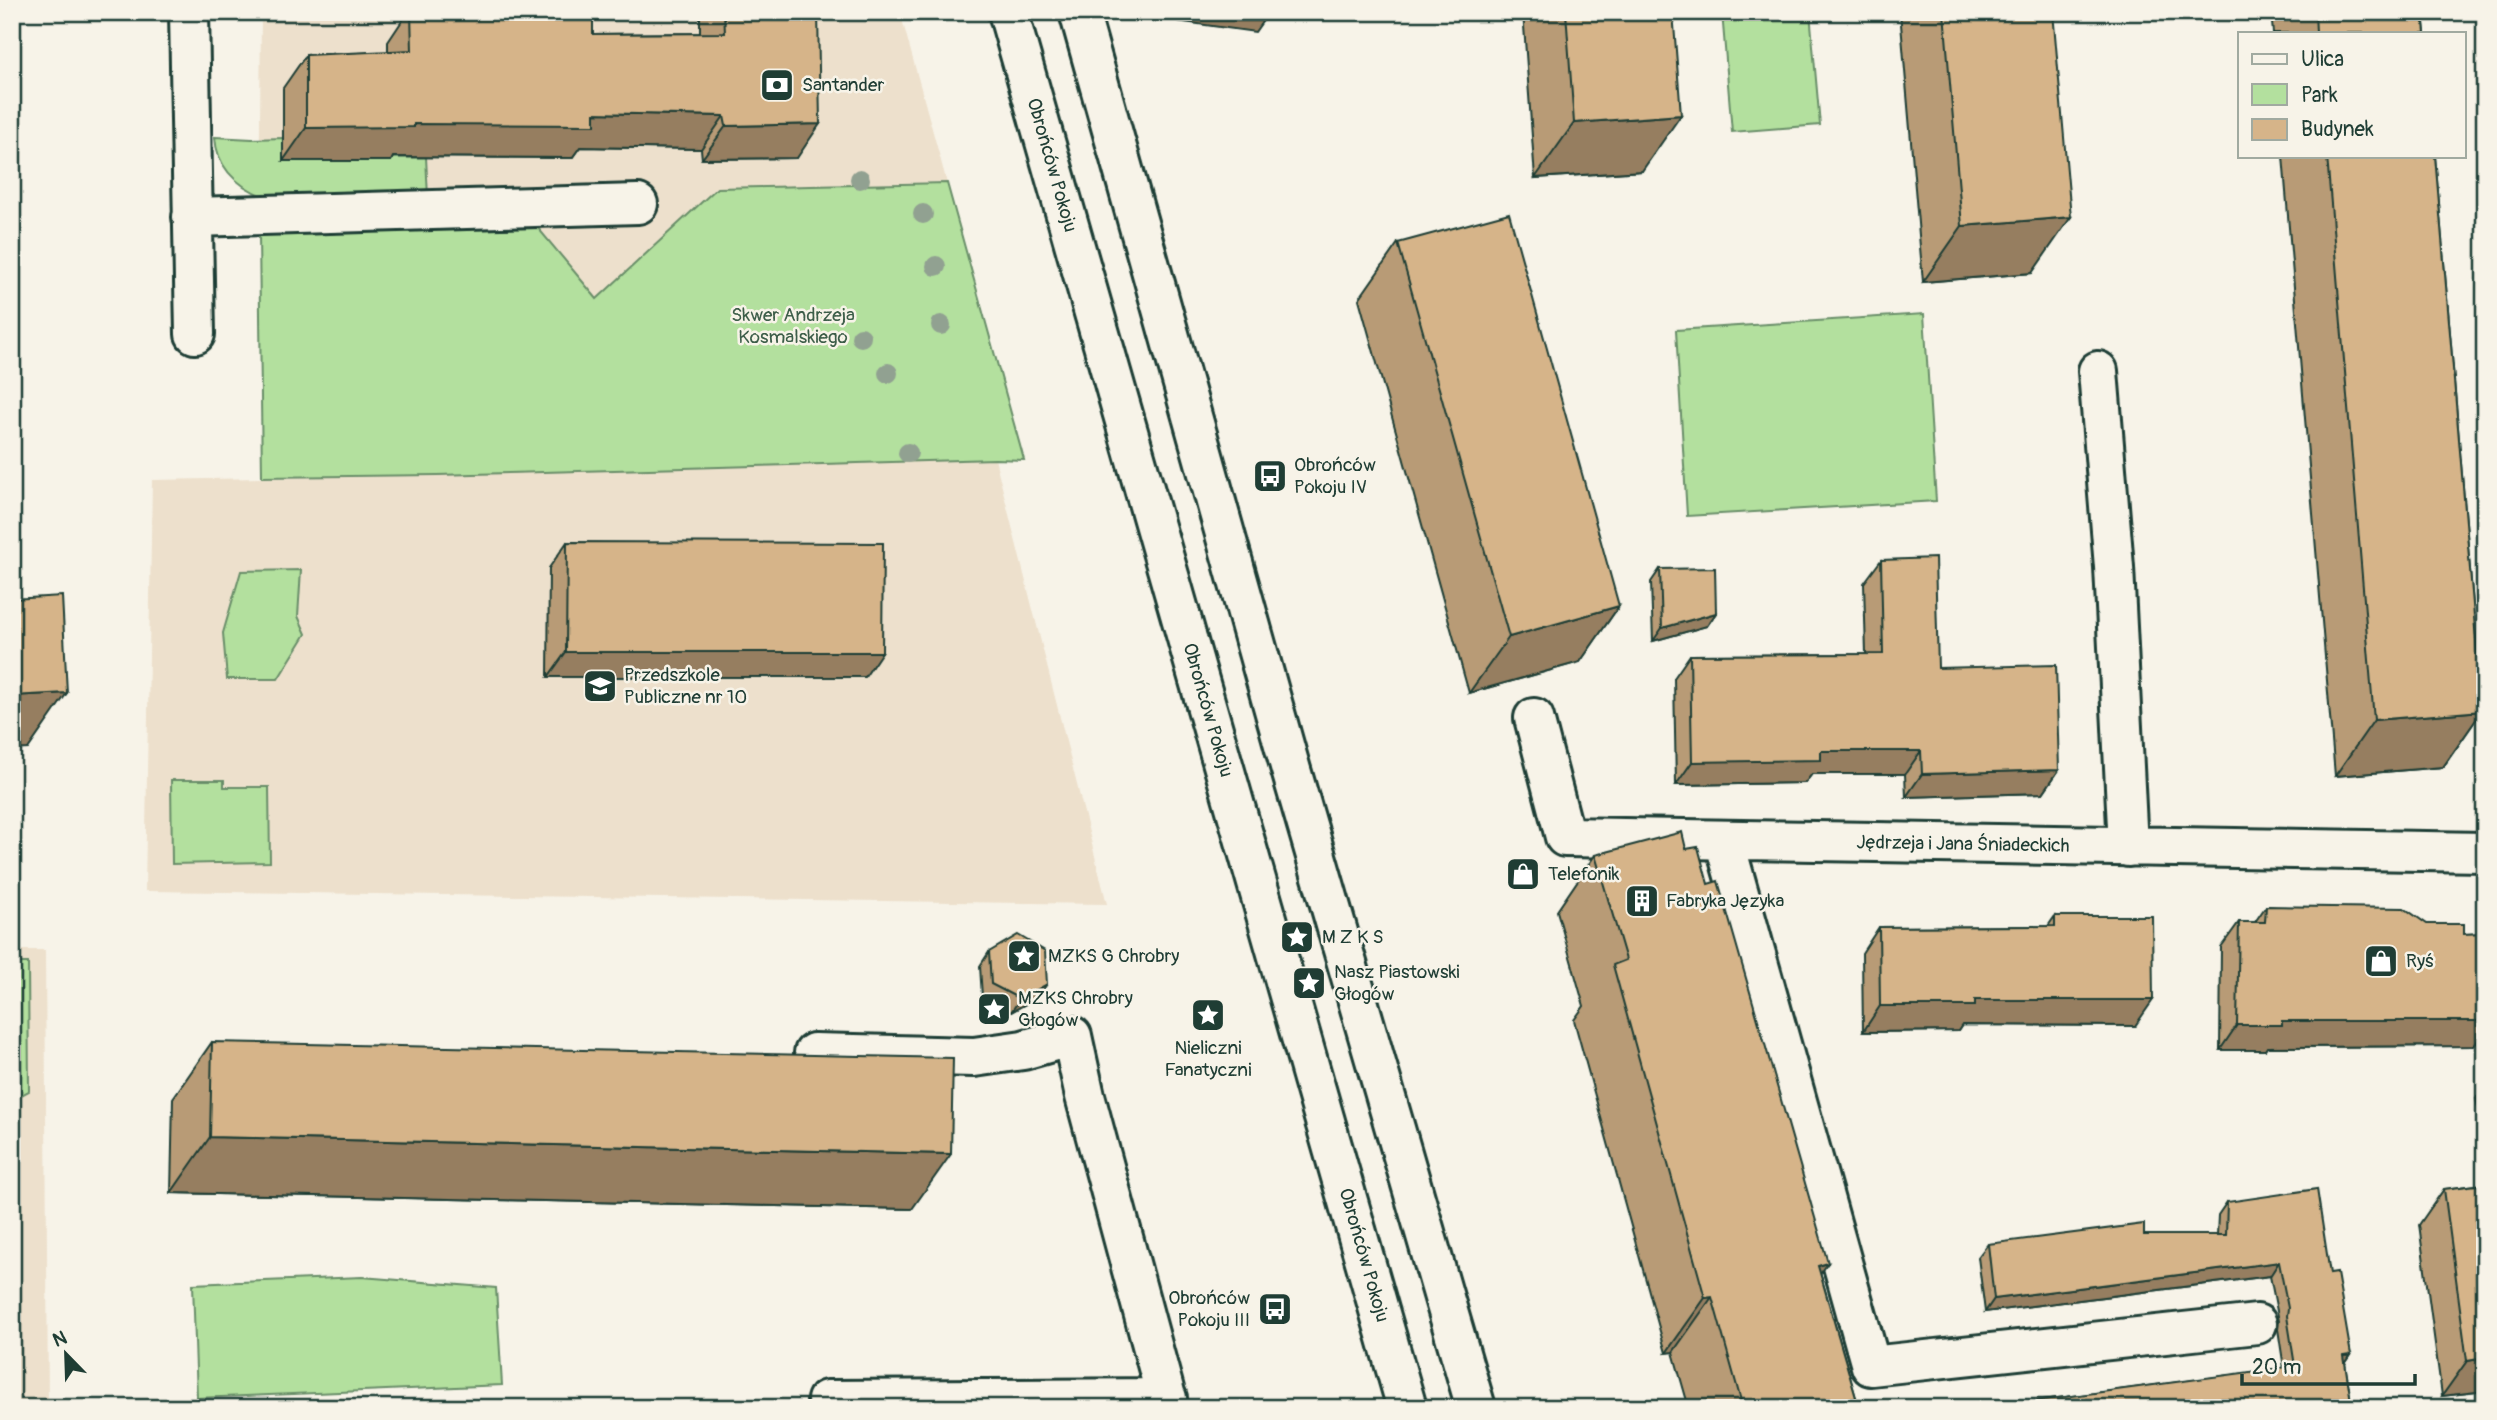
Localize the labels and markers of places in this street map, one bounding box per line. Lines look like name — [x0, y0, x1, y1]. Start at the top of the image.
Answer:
bank icon: Santander — [758, 66, 796, 104]
place label: Santander — [802, 73, 884, 97]
place label: Obrońców Pokoju IV — [1294, 453, 1376, 499]
bus stop icon: Obrońców Pokoju IV — [1251, 457, 1289, 495]
place label: Przedszkole Publiczne nr 10 — [624, 663, 747, 709]
school or university icon: Przedszkole Publiczne nr 10 — [581, 667, 619, 705]
shop icon: Telefonik — [1504, 855, 1542, 893]
place label: Telefonik — [1548, 862, 1619, 886]
building icon: Fabryka Języka — [1623, 882, 1661, 920]
place label: Fabryka Języka — [1666, 889, 1784, 913]
place icon: M Z K S — [1278, 918, 1316, 956]
place label: M Z K S — [1322, 925, 1384, 949]
place icon: MZKS G Chrobry — [1005, 937, 1043, 975]
shop icon: Ryś — [2362, 942, 2400, 980]
place label: MZKS G Chrobry — [1048, 944, 1179, 968]
place label: Ryś — [2406, 949, 2434, 973]
place label: Nasz Piastowski Głogów — [1334, 960, 1460, 1006]
place icon: Nasz Piastowski Głogów — [1290, 964, 1328, 1002]
place label: MZKS Chrobry Głogów — [1018, 986, 1133, 1032]
place icon: MZKS Chrobry Głogów — [975, 990, 1013, 1028]
place icon: Nieliczni Fanatyczni — [1189, 996, 1227, 1034]
place label: Nieliczni Fanatyczni — [1164, 1036, 1252, 1082]
place label: Obrońców Pokoju III — [1168, 1286, 1250, 1332]
bus stop icon: Obrońców Pokoju III — [1256, 1290, 1294, 1328]

